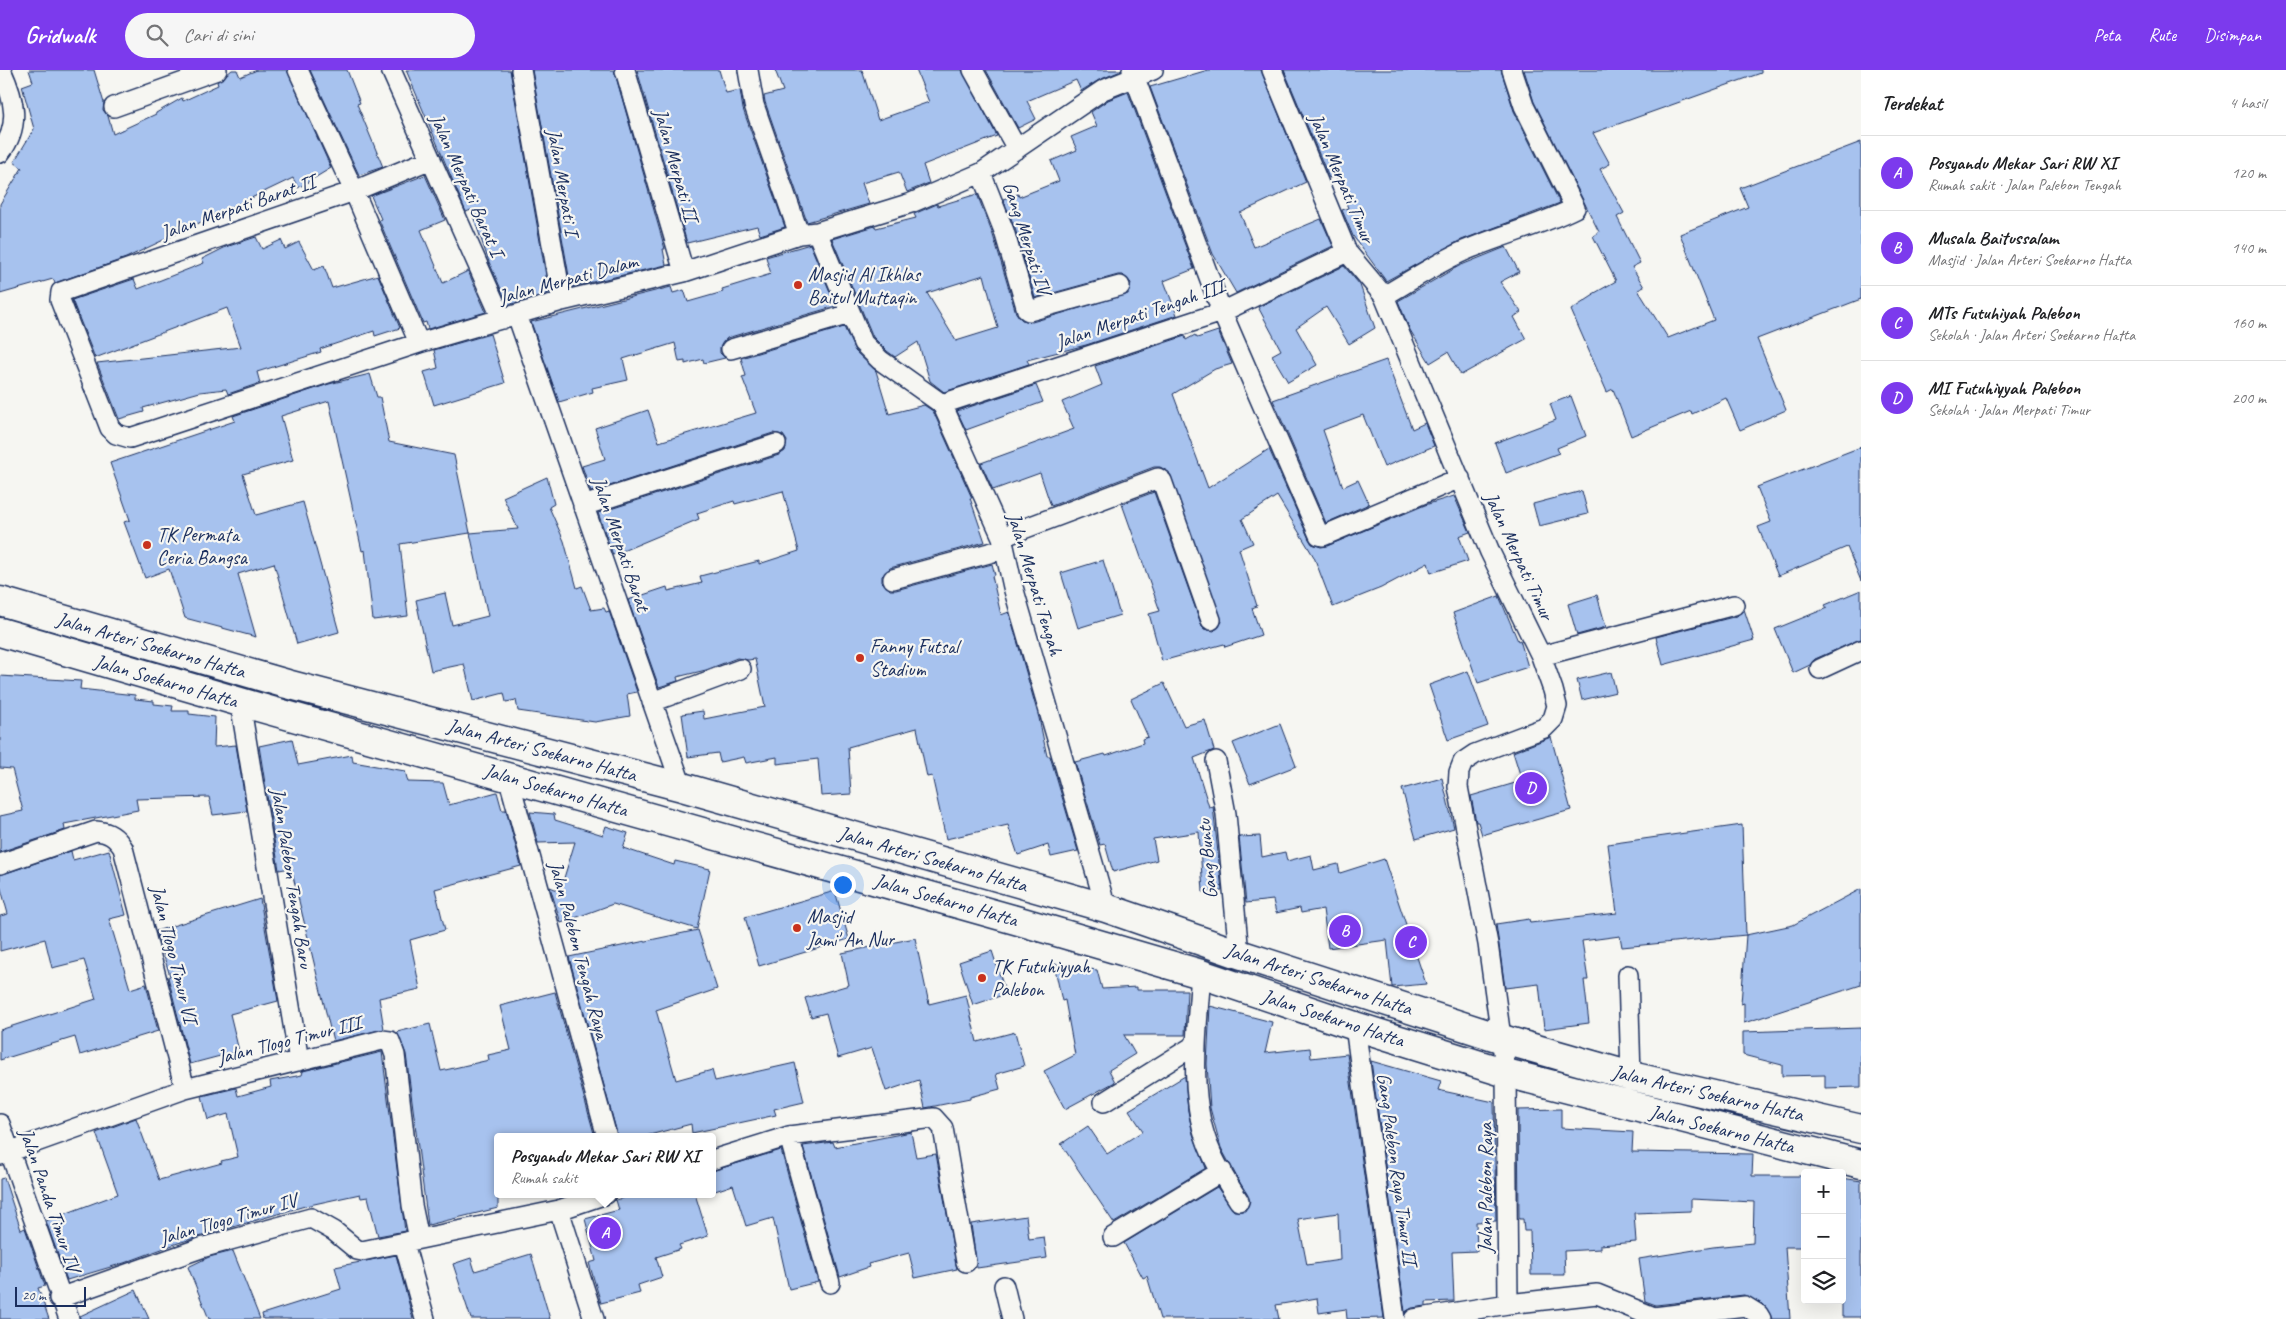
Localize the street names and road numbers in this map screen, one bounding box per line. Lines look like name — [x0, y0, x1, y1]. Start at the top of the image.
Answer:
street label: Jalan Merpati II — [648, 105, 705, 228]
street label: Jalan Merpati Barat I — [424, 109, 512, 265]
street label: Jalan Merpati Timur — [1303, 109, 1381, 248]
street label: Jalan Merpati I — [541, 126, 586, 242]
street label: Jalan Merpati Barat II — [156, 168, 322, 246]
street label: Gang Merpati IV — [997, 179, 1058, 301]
street label: Jalan Merpati Dalam — [495, 248, 642, 310]
street label: Jalan Merpati Tengah III — [1051, 272, 1232, 355]
street label: Jalan Merpati Barat — [586, 472, 656, 617]
street label: Jalan Merpati Timur — [1478, 487, 1560, 626]
street label: Jalan Merpati Tengah — [1001, 509, 1069, 659]
street label: Jalan Arteri Soekarno Hatta — [53, 606, 249, 684]
street label: Jalan Soekarno Hatta — [91, 648, 242, 714]
street label: Jalan Arteri Soekarno Hatta — [444, 712, 641, 788]
street label: Jalan Soekarno Hatta — [481, 757, 632, 823]
street label: Jalan Palebon Tengah Baru — [265, 785, 319, 972]
street label: Gang Buntu — [1191, 816, 1223, 900]
street label: Jalan Arteri Soekarno Hatta — [835, 820, 1031, 898]
street label: Jalan Palebon Tengah Raya — [543, 857, 615, 1043]
street label: Jalan Soekarno Hatta — [871, 867, 1022, 933]
street label: Jalan Tlogo Timur VI — [145, 882, 204, 1030]
street label: Jalan Arteri Soekarno Hatta — [1222, 937, 1417, 1021]
street label: Jalan Soekarno Hatta — [1258, 983, 1409, 1053]
street label: Jalan Tlogo Timur III — [213, 1009, 367, 1070]
street label: Jalan Arteri Soekarno Hatta — [1609, 1059, 1807, 1127]
street label: Gang Palebon Raya Timur II — [1371, 1071, 1423, 1271]
street label: Jalan Soekarno Hatta — [1646, 1099, 1799, 1159]
street label: Jalan Palebon Raya — [1473, 1122, 1498, 1254]
street label: Jalan Panda Timur IV — [13, 1124, 88, 1279]
street label: Jalan Tlogo Timur IV — [156, 1186, 303, 1251]

